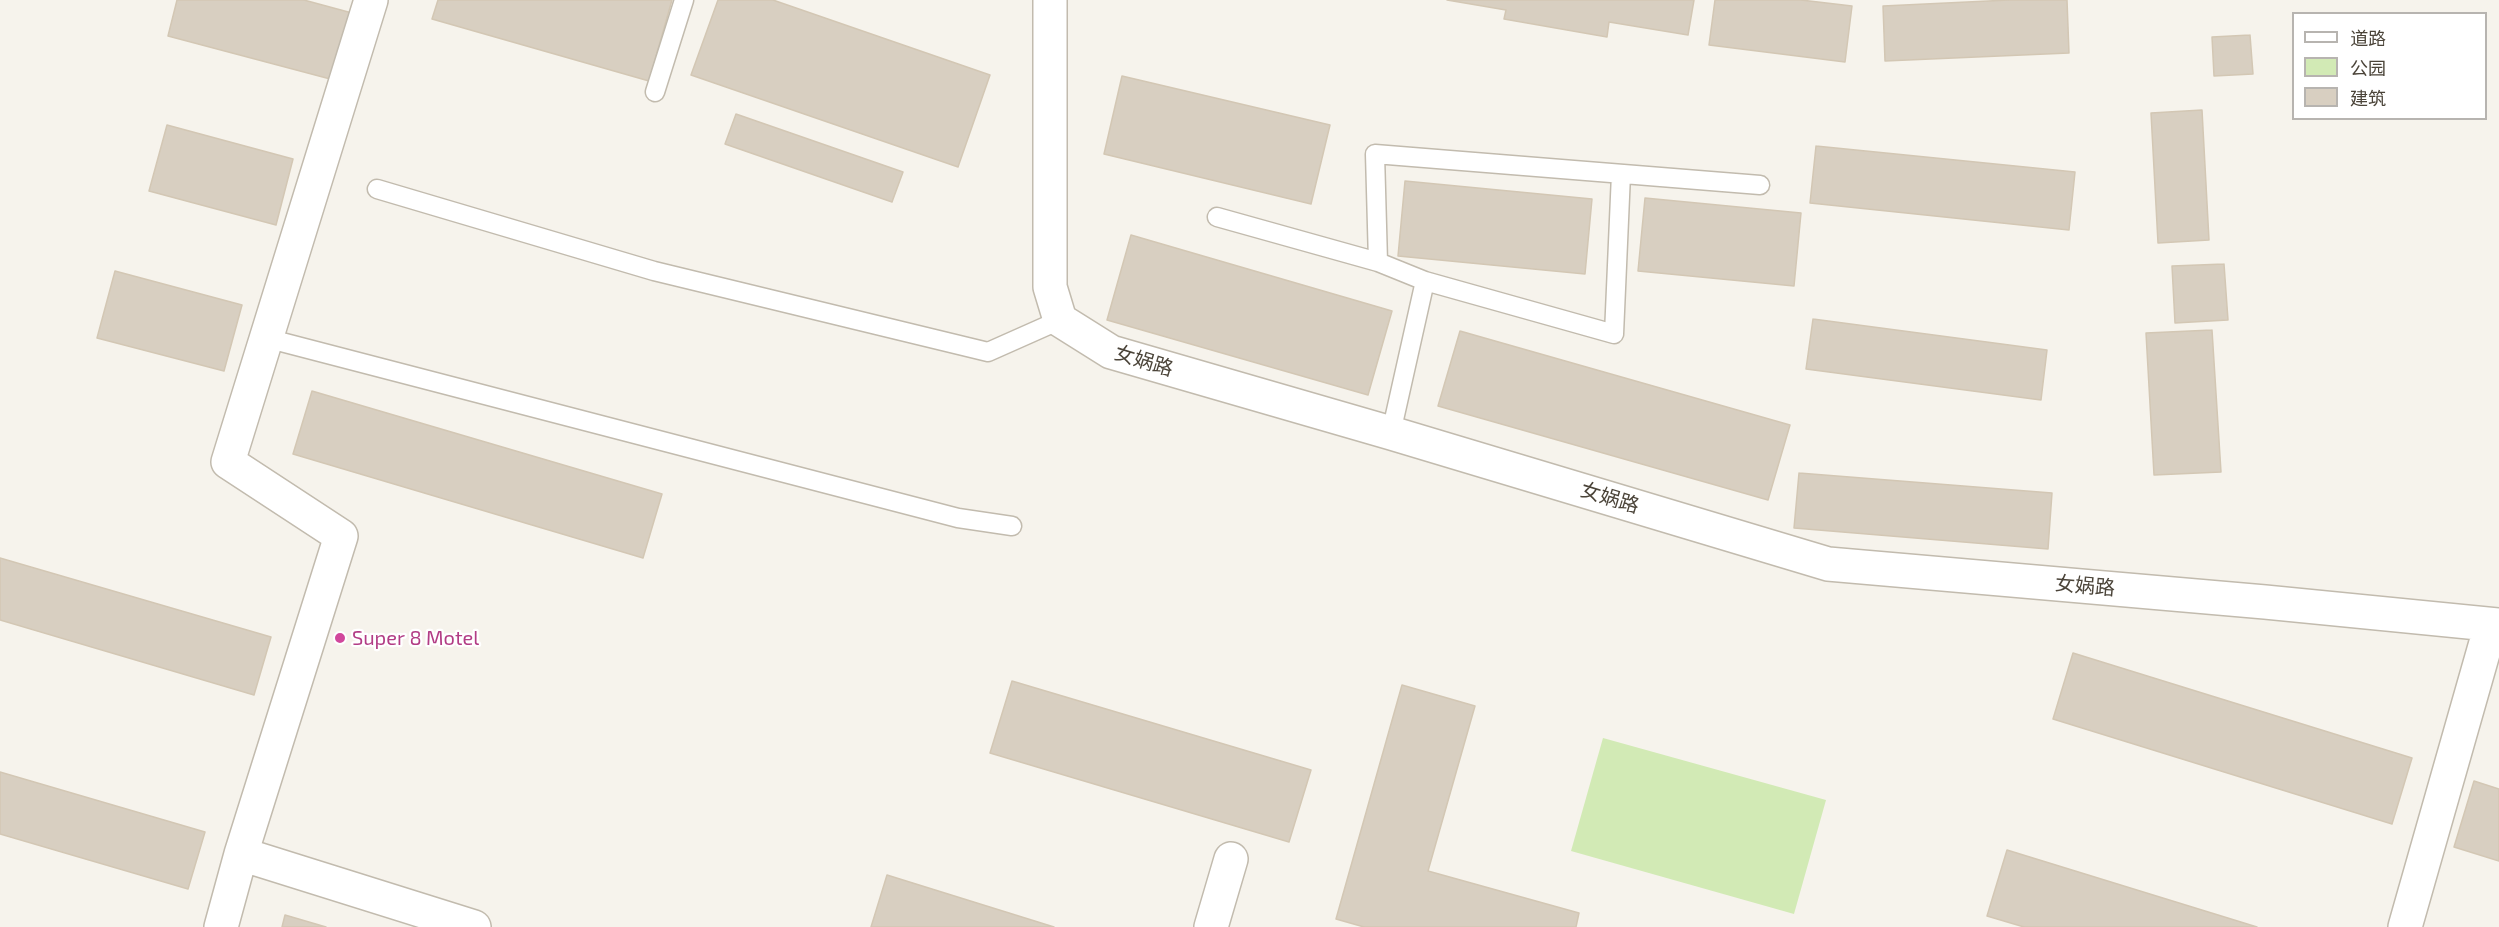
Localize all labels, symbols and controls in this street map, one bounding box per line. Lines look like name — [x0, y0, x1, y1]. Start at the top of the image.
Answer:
legend — [2292, 12, 2487, 120]
text: 道路 — [2350, 27, 2386, 49]
text: 公园 — [2350, 57, 2386, 79]
text: 建筑 — [2350, 87, 2386, 109]
street label: 女娲路 — [1112, 341, 1176, 381]
street label: 女娲路 — [1578, 478, 1642, 518]
street label: 女娲路 — [2054, 571, 2116, 601]
place label: Super 8 Motel — [352, 626, 479, 650]
marker: Super 8 Motel — [333, 631, 347, 645]

